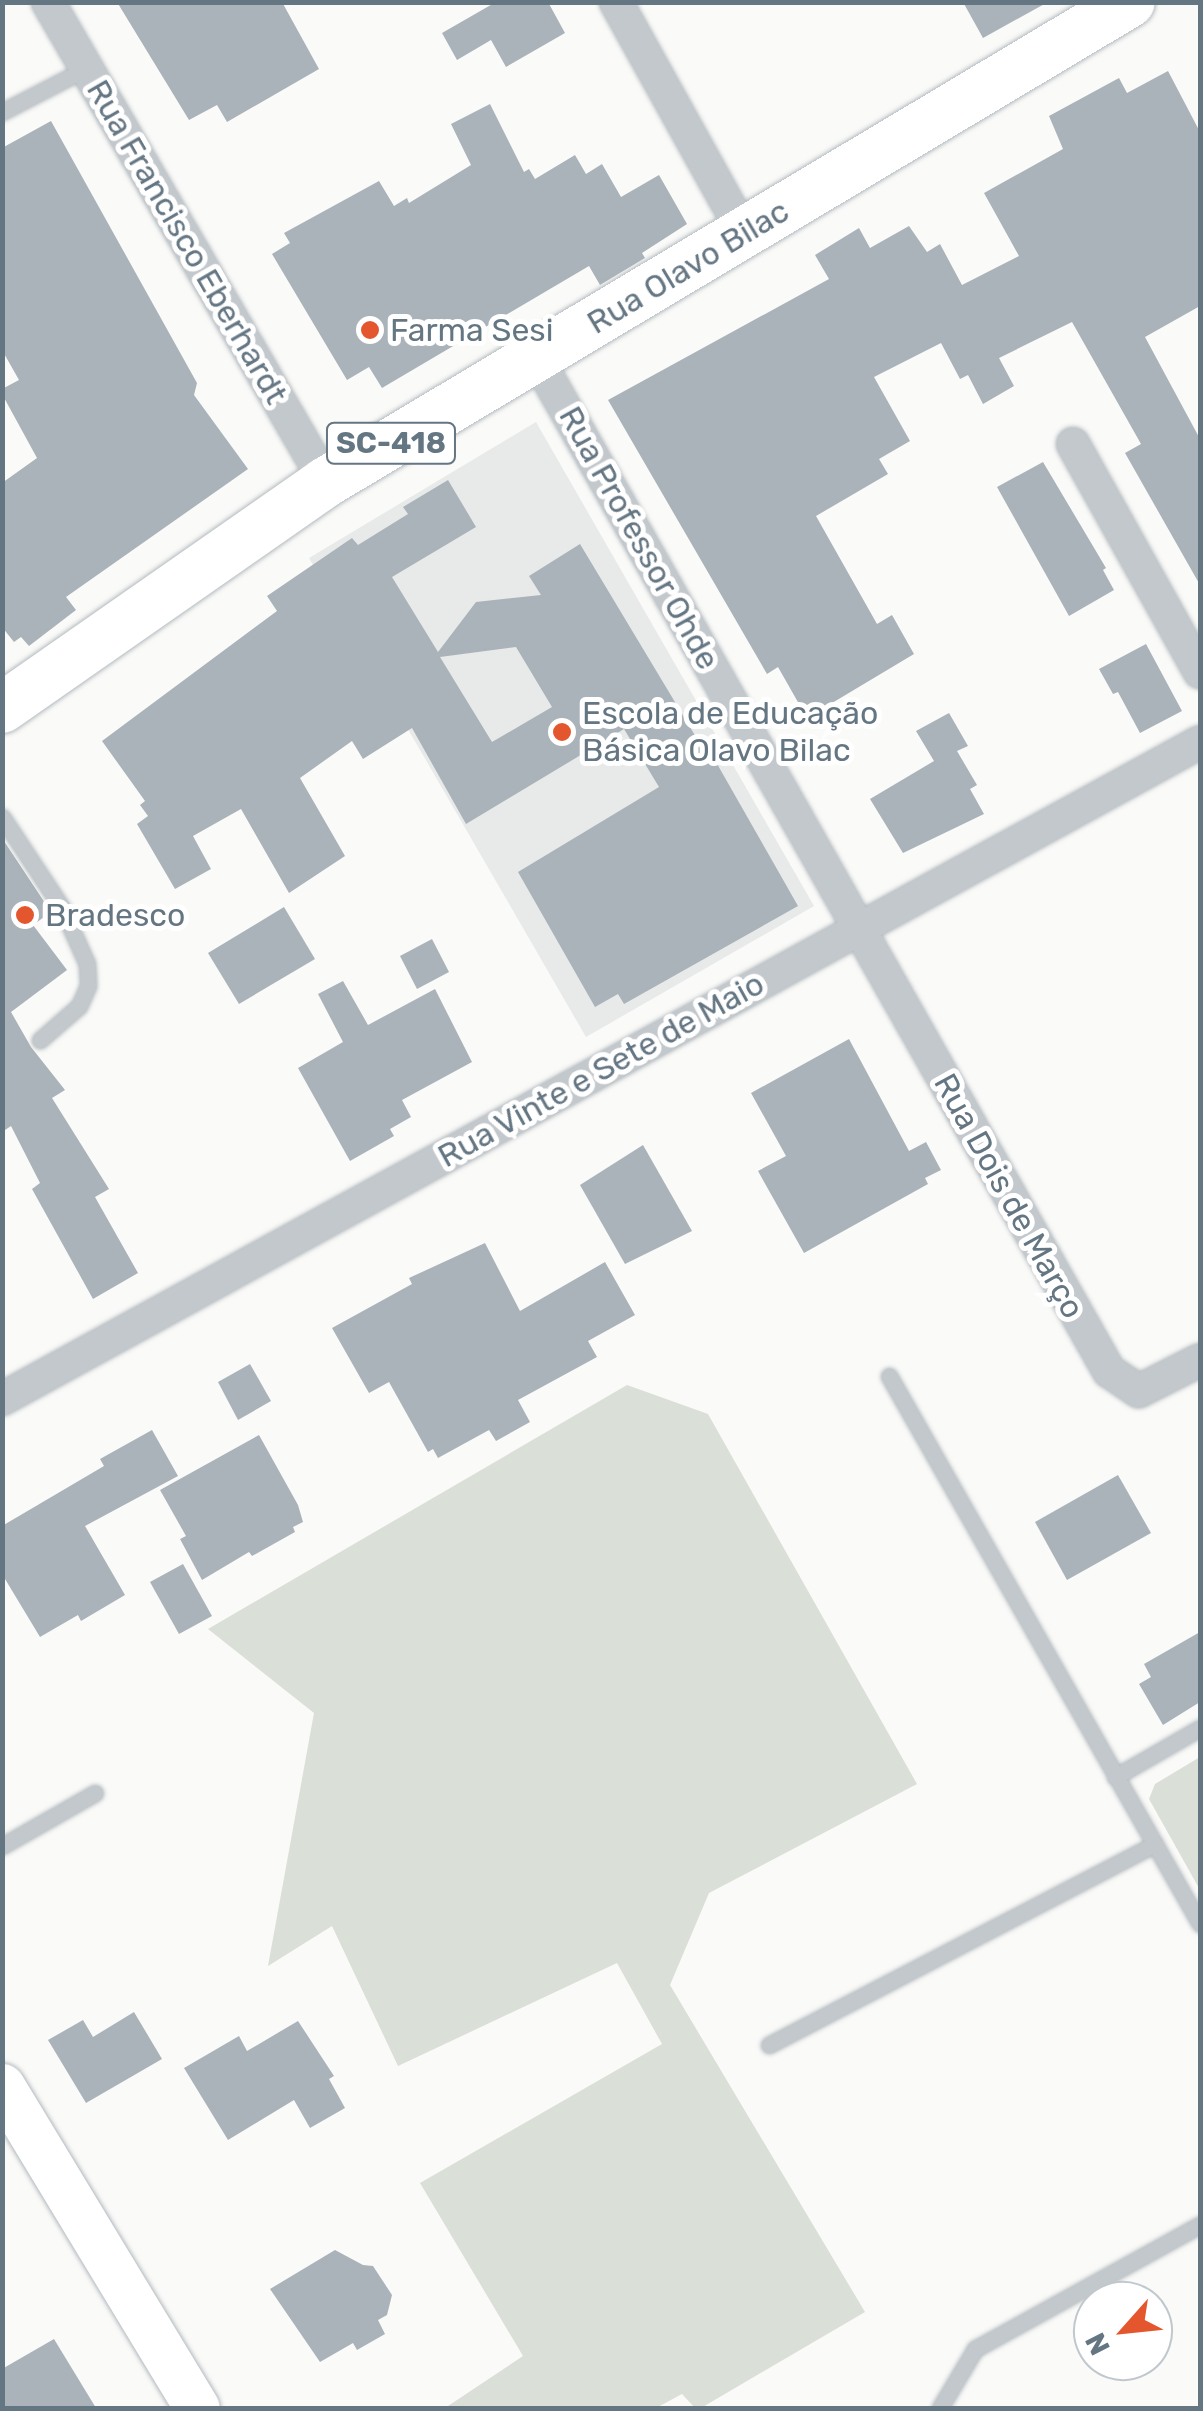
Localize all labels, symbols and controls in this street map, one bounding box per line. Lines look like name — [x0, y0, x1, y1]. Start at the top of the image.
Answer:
street label: Rua Francisco Eberhardt — [78, 73, 296, 411]
street label: Rua Olavo Bilac — [580, 192, 796, 342]
place label: Farma Sesi — [390, 311, 553, 349]
marker: Farma Sesi — [359, 319, 381, 341]
street label: Rua Professor Ohde — [551, 400, 727, 676]
road number: SC-418 — [324, 418, 458, 468]
place label: Escola de Educação Básica Olavo Bilac — [582, 695, 878, 770]
marker: Escola de Educação Básica Olavo Bilac — [551, 721, 573, 743]
place label: Bradesco — [45, 896, 185, 934]
marker: Bradesco — [14, 904, 36, 926]
street label: Rua Vinte e Sete de Maio — [431, 964, 771, 1176]
street label: Rua Dois de Março — [926, 1067, 1092, 1325]
north arrow — [1073, 2281, 1173, 2381]
text: N — [1078, 2327, 1117, 2360]

